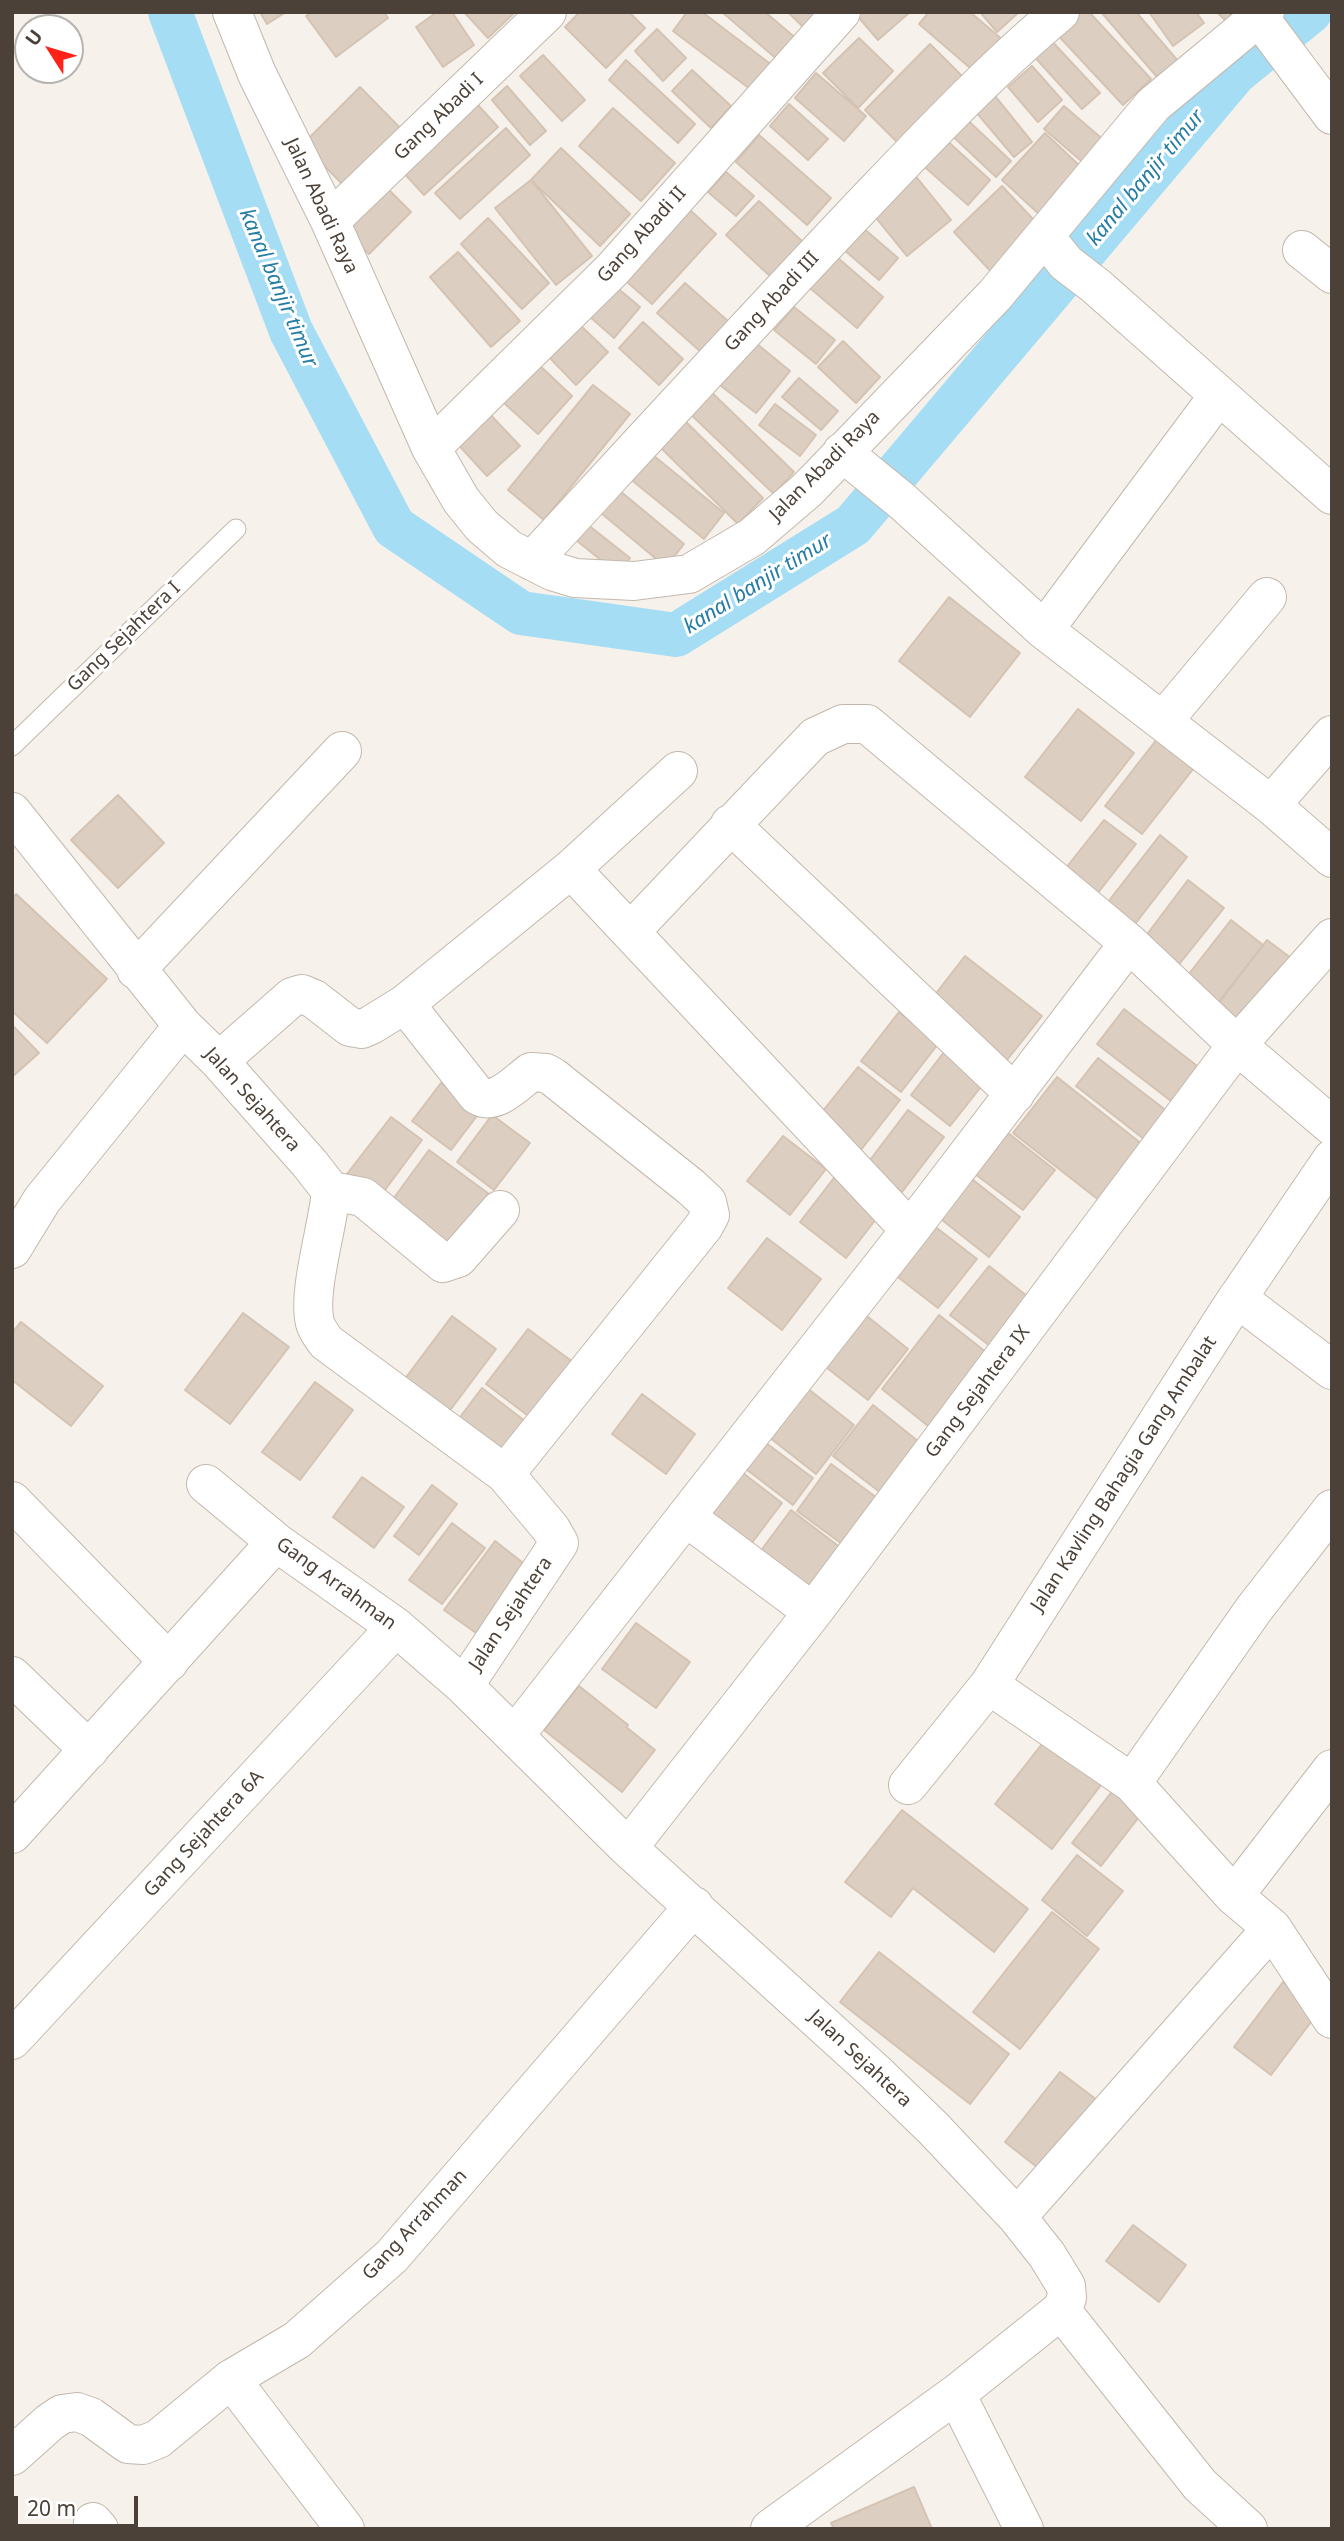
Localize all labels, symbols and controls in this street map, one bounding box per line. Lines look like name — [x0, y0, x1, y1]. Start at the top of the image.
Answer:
north arrow — [14, 14, 84, 84]
text: U — [19, 24, 49, 51]
street label: Gang Abadi I — [390, 69, 488, 165]
water label: kanal banjir timur — [1082, 105, 1210, 251]
street label: Jalan Abadi Raya — [280, 135, 362, 277]
street label: Gang Abadi II — [593, 182, 691, 288]
water label: kanal banjir timur — [233, 205, 323, 371]
street label: Gang Abadi III — [720, 247, 824, 357]
street label: Jalan Abadi Raya — [765, 406, 885, 526]
water label: kanal banjir timur — [679, 528, 837, 640]
street label: Gang Sejahtera I — [63, 577, 185, 697]
street label: Jalan Sejahtera — [199, 1043, 305, 1157]
street label: Gang Sejahtera IX — [921, 1321, 1035, 1463]
street label: Jalan Kavling Bahagia Gang Ambalat — [1026, 1332, 1222, 1616]
street label: Gang Arrahman — [272, 1533, 400, 1635]
street label: Jalan Sejahtera — [465, 1553, 557, 1675]
street label: Gang Sejahtera 6A — [139, 1766, 269, 1902]
street label: Jalan Sejahtera — [804, 2006, 916, 2112]
street label: Gang Arrahman — [358, 2165, 472, 2285]
scale bar — [18, 2482, 142, 2526]
text: 20 m — [27, 2494, 76, 2522]

